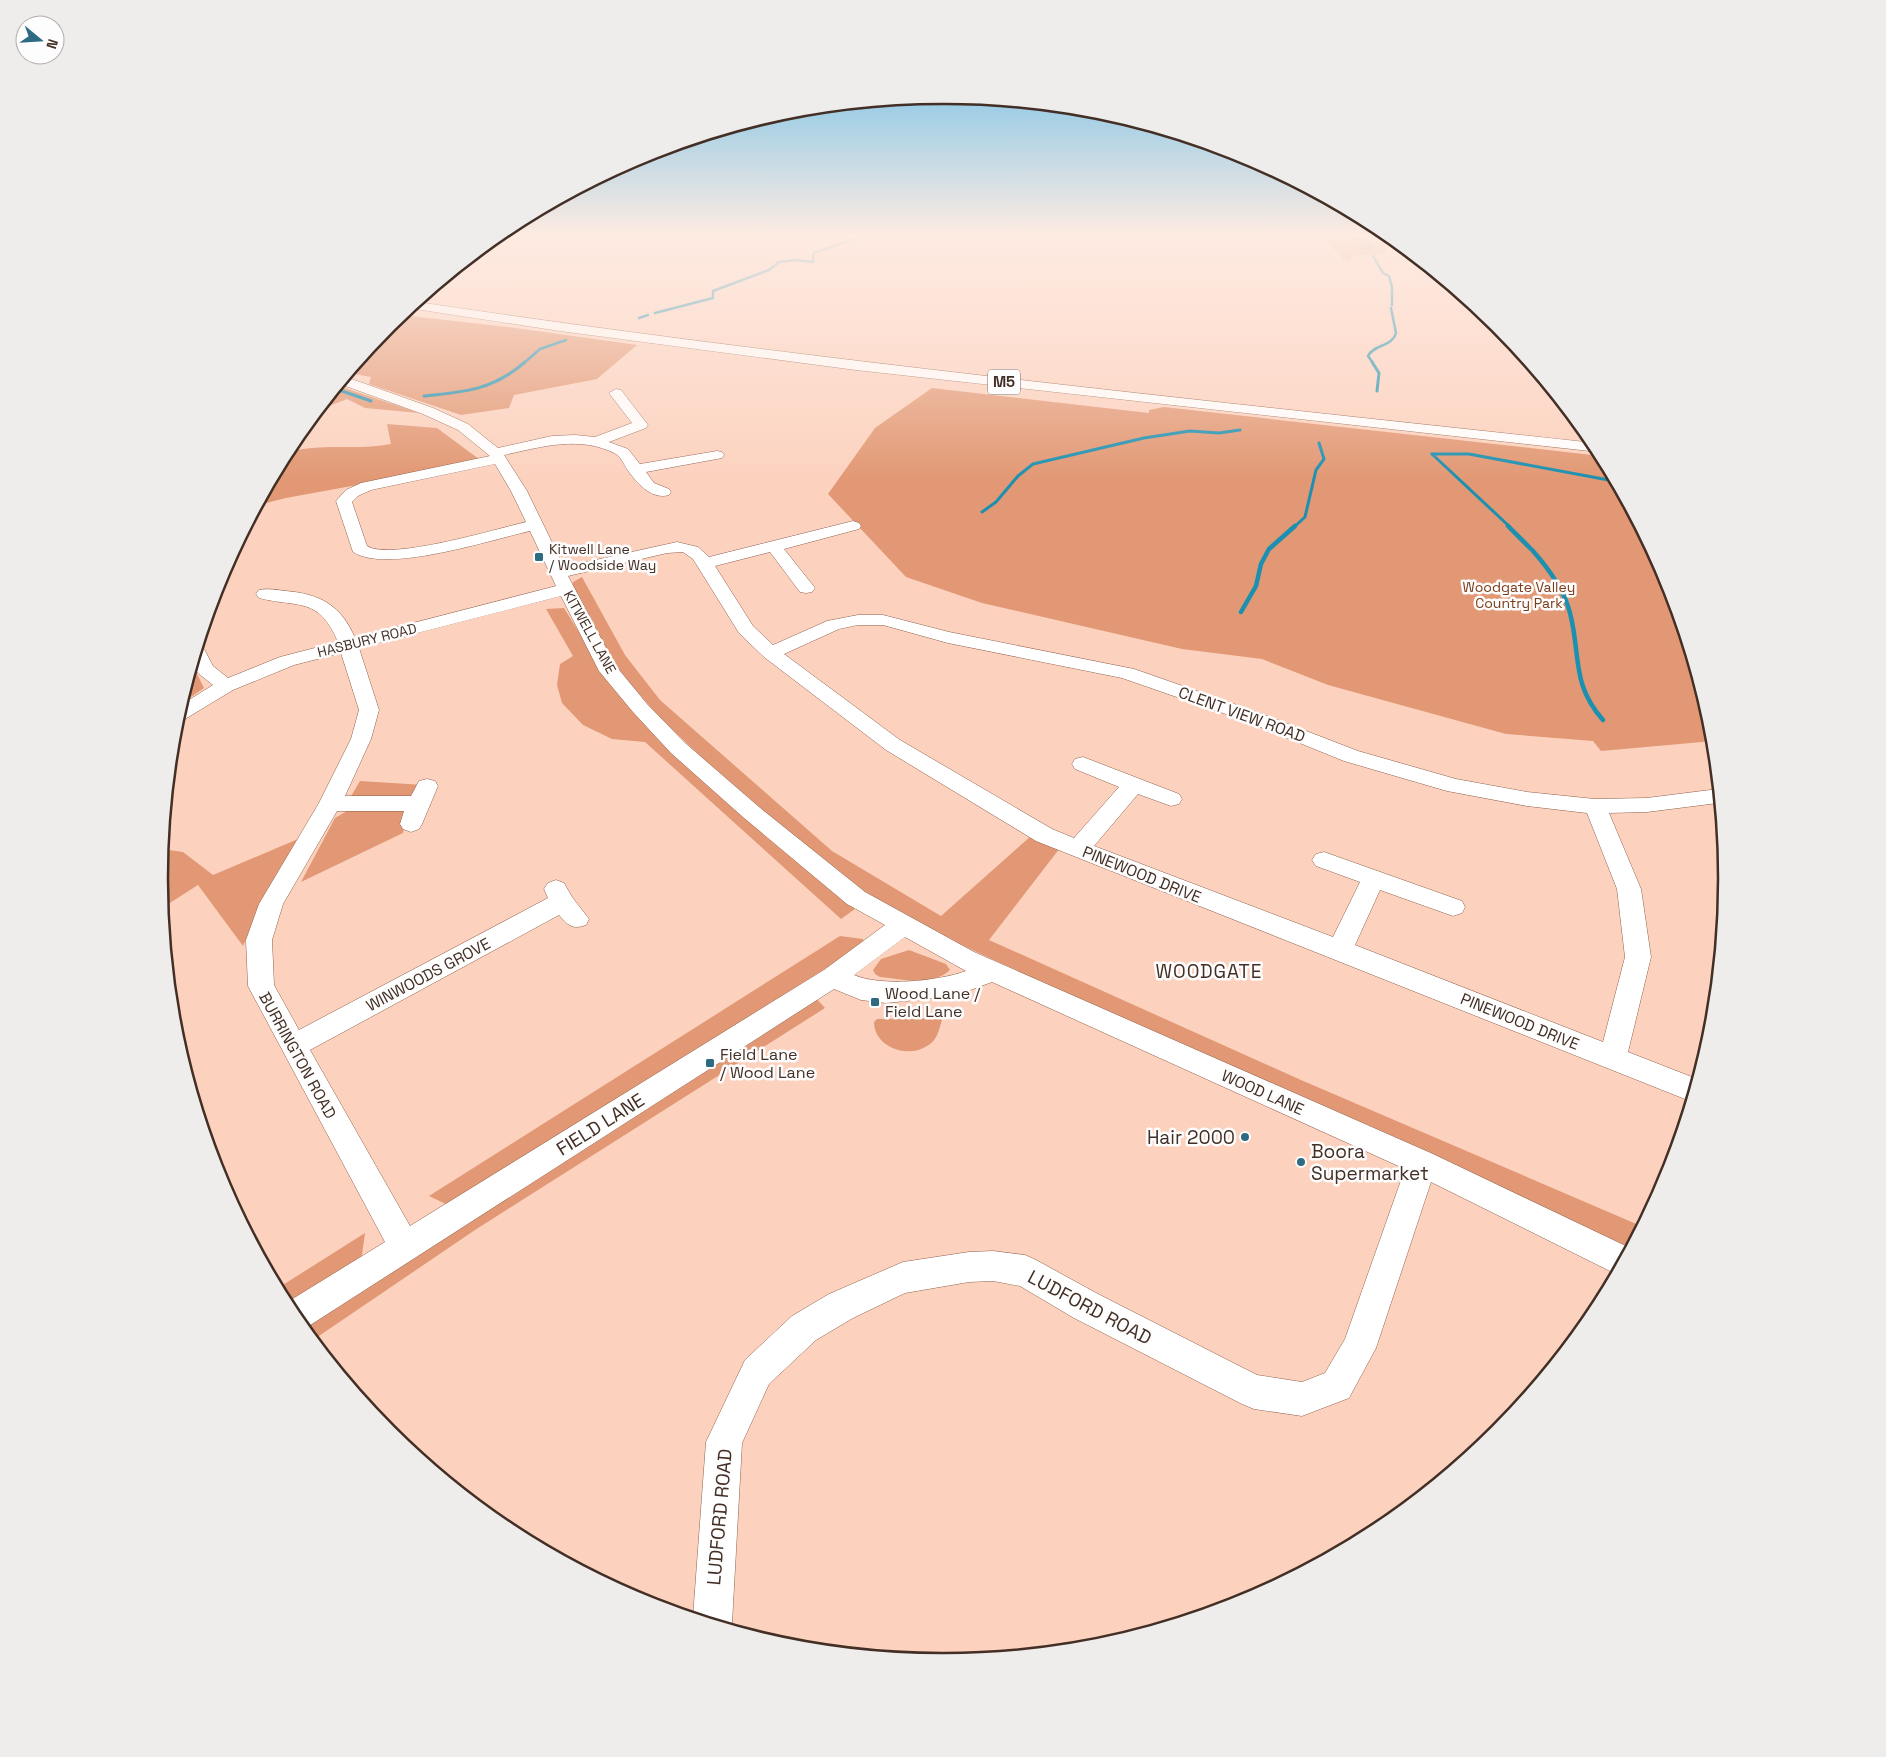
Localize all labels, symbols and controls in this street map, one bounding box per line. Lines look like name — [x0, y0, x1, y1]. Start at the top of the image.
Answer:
north arrow — [15, 15, 65, 65]
text: N — [42, 37, 62, 51]
road number: M5 — [988, 370, 1020, 394]
place label: Kitwell Lane / Woodside Way — [549, 540, 656, 574]
marker: Kitwell Lane / Woodside Way — [533, 551, 545, 563]
park label: Woodgate Valley Country Park — [1463, 578, 1575, 612]
street label: KITWELL LANE — [560, 587, 620, 677]
street label: HASBURY ROAD — [315, 619, 419, 661]
street label: CLENT VIEW ROAD — [1175, 682, 1308, 747]
street label: PINEWOOD DRIVE — [1079, 841, 1204, 908]
street label: WINWOODS GROVE — [362, 933, 494, 1016]
district label: WOODGATE — [1156, 959, 1262, 984]
place label: Wood Lane / Field Lane — [885, 983, 980, 1022]
street label: BURRINGTON ROAD — [254, 988, 341, 1122]
street label: PINEWOOD DRIVE — [1457, 988, 1582, 1055]
marker: Wood Lane / Field Lane — [869, 996, 881, 1008]
place label: Field Lane / Wood Lane — [720, 1044, 815, 1083]
marker: Field Lane / Wood Lane — [704, 1057, 716, 1069]
street label: WOOD LANE — [1218, 1065, 1307, 1120]
street label: FIELD LANE — [552, 1088, 649, 1161]
place label: Hair 2000 — [1147, 1125, 1235, 1150]
marker: Hair 2000 — [1239, 1131, 1251, 1143]
place label: Boora Supermarket — [1311, 1139, 1429, 1186]
marker: Boora Supermarket — [1295, 1156, 1307, 1168]
street label: LUDFORD ROAD — [1024, 1264, 1156, 1351]
street label: LUDFORD ROAD — [701, 1448, 738, 1586]

